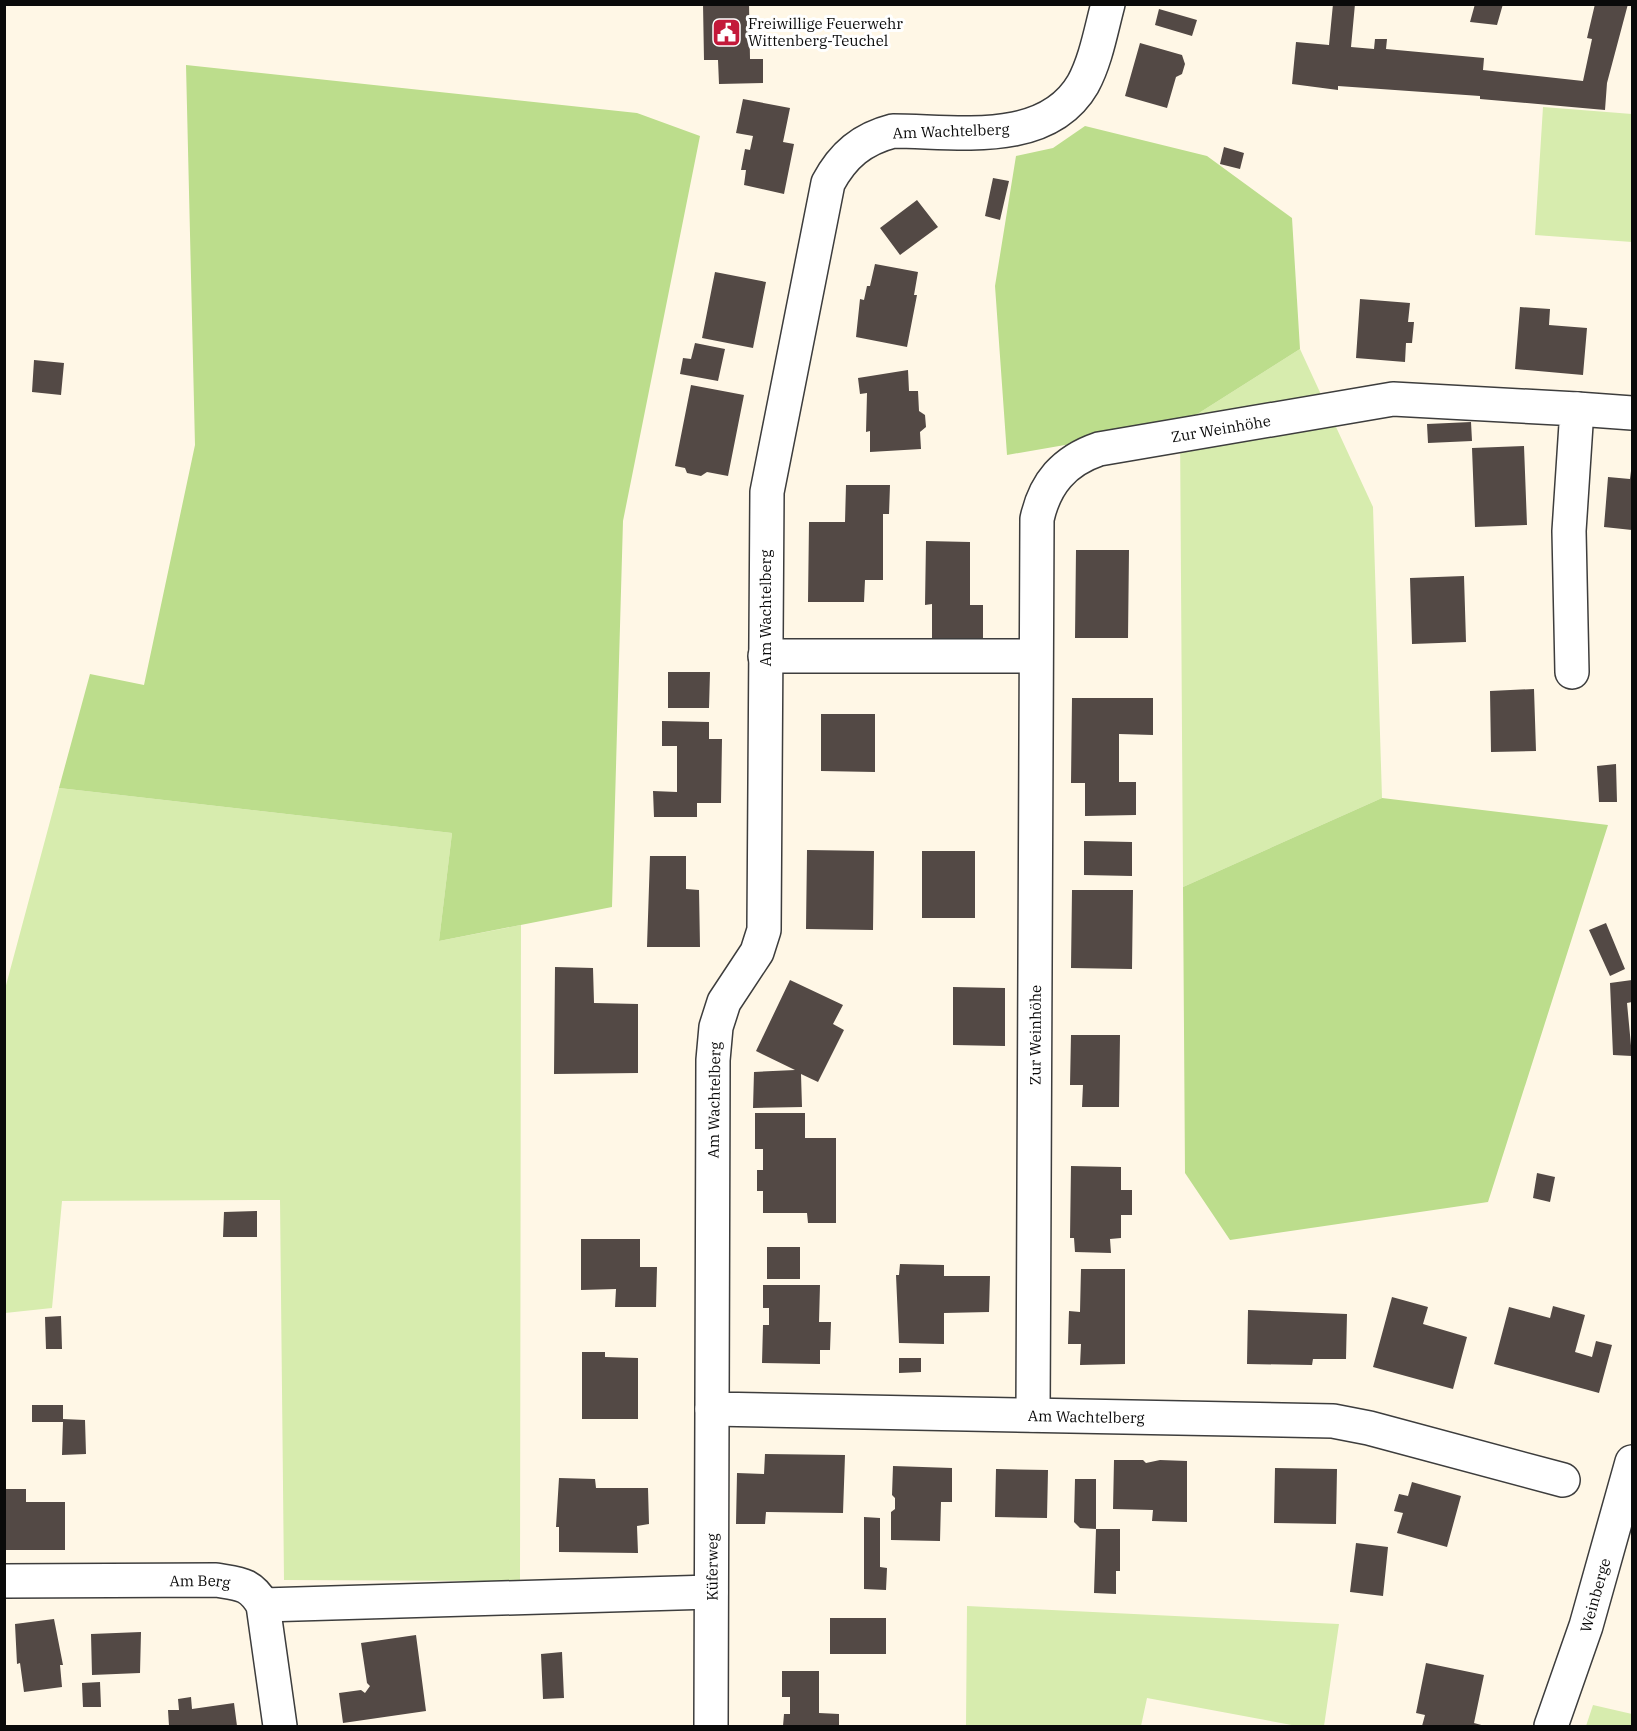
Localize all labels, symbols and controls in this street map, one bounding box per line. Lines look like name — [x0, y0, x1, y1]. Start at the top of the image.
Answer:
place label: Freiwillige Feuerwehr Wittenberg-Teuchel — [748, 14, 903, 50]
public building icon: Freiwillige Feuerwehr Wittenberg-Teuchel — [711, 16, 743, 48]
street label: Am Wachtelberg — [892, 119, 1010, 143]
street label: Zur Weinhöhe — [1170, 410, 1272, 446]
street label: Am Wachtelberg — [756, 550, 775, 666]
street label: Zur Weinhöhe — [1025, 985, 1044, 1085]
street label: Am Wachtelberg — [703, 1041, 725, 1159]
street label: Am Wachtelberg — [1028, 1406, 1145, 1427]
street label: Küferweg — [702, 1533, 721, 1601]
street label: Weinberge — [1575, 1556, 1614, 1634]
street label: Am Berg — [169, 1571, 232, 1592]

